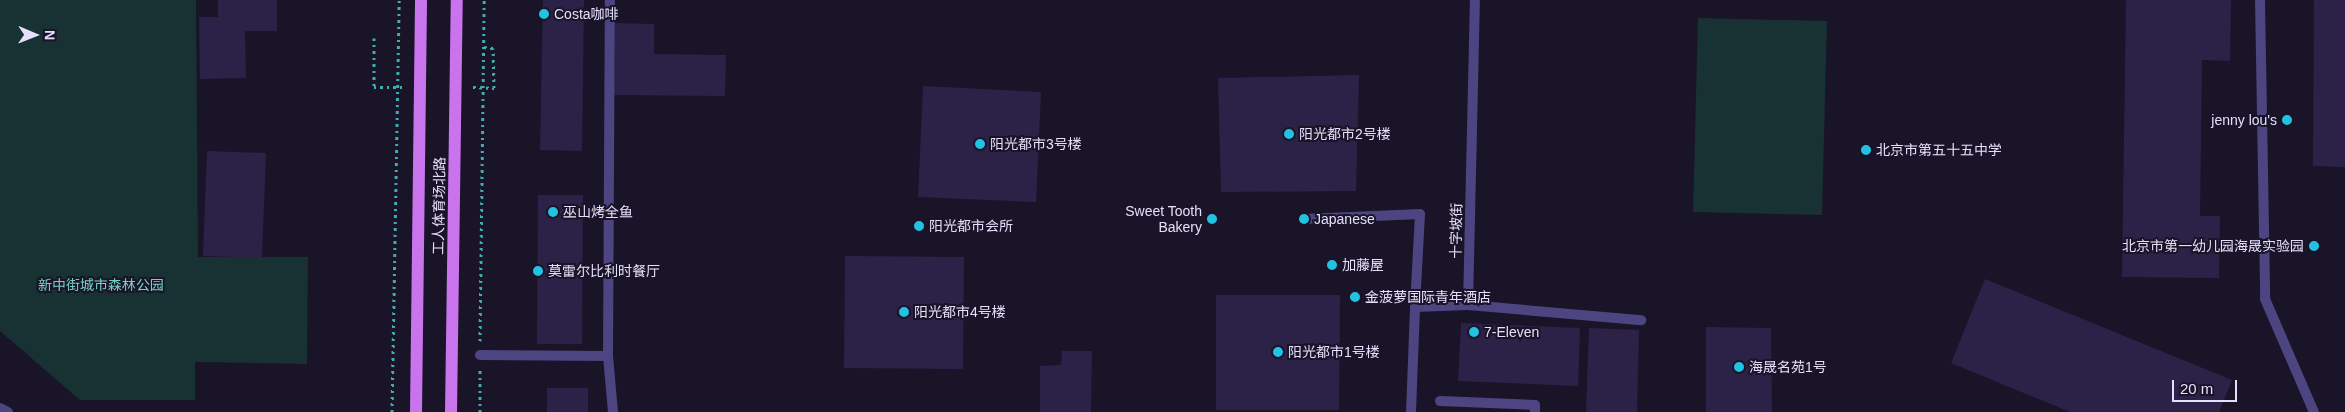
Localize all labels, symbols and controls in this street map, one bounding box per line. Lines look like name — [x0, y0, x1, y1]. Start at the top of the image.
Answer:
place label: Costa咖啡 — [554, 6, 619, 22]
marker: Costa咖啡 — [538, 8, 550, 20]
north arrow — [10, 10, 60, 60]
text: N — [42, 30, 58, 40]
place label: jenny lou's — [2211, 112, 2277, 128]
marker: jenny lou's — [2281, 114, 2293, 126]
place label: 阳光都市2号楼 — [1299, 126, 1391, 142]
marker: 阳光都市2号楼 — [1283, 128, 1295, 140]
place label: 阳光都市3号楼 — [990, 136, 1082, 152]
marker: 阳光都市3号楼 — [974, 138, 986, 150]
place label: 北京市第五十五中学 — [1876, 142, 2002, 158]
marker: 北京市第五十五中学 — [1860, 144, 1872, 156]
street label: 工人体育场北路 — [430, 157, 448, 255]
place label: Sweet Tooth Bakery — [1125, 203, 1202, 236]
street label: 十字坡街 — [1447, 203, 1465, 259]
place label: 巫山烤全鱼 — [563, 204, 633, 220]
marker: 巫山烤全鱼 — [547, 206, 559, 218]
place label: Japanese — [1314, 211, 1375, 227]
marker: Sweet Tooth Bakery — [1206, 213, 1218, 225]
marker: Japanese — [1298, 213, 1310, 225]
place label: 阳光都市会所 — [929, 218, 1013, 234]
marker: 阳光都市会所 — [913, 220, 925, 232]
place label: 北京市第一幼儿园海晟实验园 — [2122, 238, 2304, 254]
marker: 北京市第一幼儿园海晟实验园 — [2308, 240, 2320, 252]
place label: 加藤屋 — [1342, 257, 1384, 273]
marker: 加藤屋 — [1326, 259, 1338, 271]
place label: 莫雷尔比利时餐厅 — [548, 263, 660, 279]
marker: 莫雷尔比利时餐厅 — [532, 265, 544, 277]
park label: 新中街城市森林公园 — [38, 277, 164, 293]
place label: 金菠萝国际青年酒店 — [1365, 289, 1491, 305]
marker: 金菠萝国际青年酒店 — [1349, 291, 1361, 303]
place label: 阳光都市4号楼 — [914, 304, 1006, 320]
marker: 阳光都市4号楼 — [898, 306, 910, 318]
place label: 7-Eleven — [1484, 324, 1539, 340]
marker: 7-Eleven — [1468, 326, 1480, 338]
place label: 阳光都市1号楼 — [1288, 344, 1380, 360]
marker: 阳光都市1号楼 — [1272, 346, 1284, 358]
place label: 海晟名苑1号 — [1749, 359, 1827, 375]
marker: 海晟名苑1号 — [1733, 361, 1745, 373]
scale bar — [2175, 370, 2240, 402]
text: 20 m — [2180, 380, 2213, 397]

